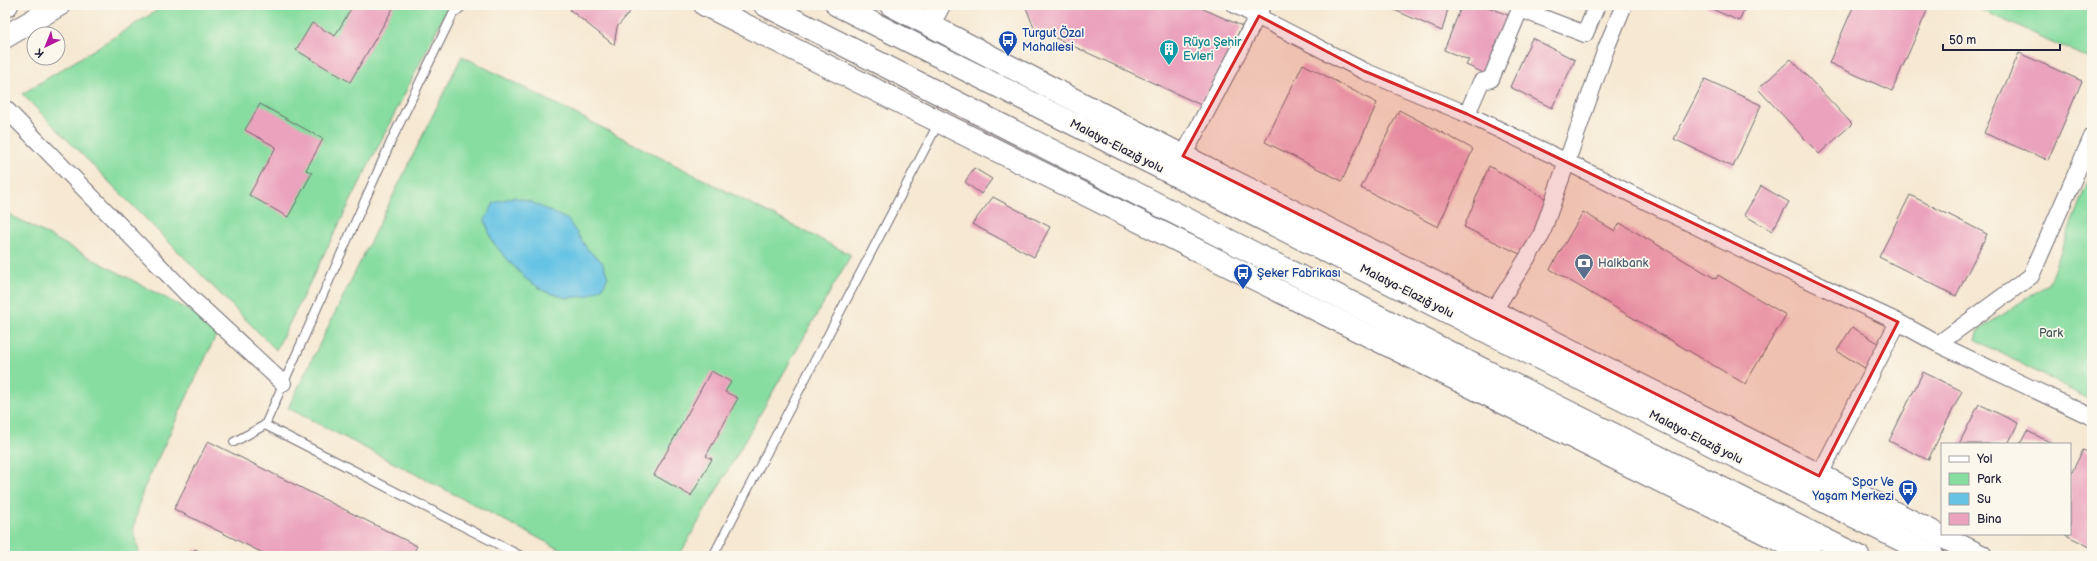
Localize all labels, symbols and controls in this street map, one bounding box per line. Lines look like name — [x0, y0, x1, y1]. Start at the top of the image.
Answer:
place label: Turgut Özal Mahallesi — [1022, 25, 1084, 55]
north arrow — [26, 26, 66, 66]
scale bar — [1943, 26, 2060, 52]
bus stop icon: Turgut Özal Mahallesi — [997, 29, 1019, 57]
text: 50 m — [1949, 33, 1976, 48]
place label: Rüya Şehir Evleri — [1183, 35, 1242, 64]
building icon: Rüya Şehir Evleri — [1158, 38, 1180, 66]
text: K — [32, 45, 47, 60]
street label: Malatya-Elazığ yolu — [1067, 116, 1166, 177]
bank icon: Halkbank — [1573, 252, 1595, 280]
place label: Halkbank — [1598, 256, 1648, 271]
street label: Malatya-Elazığ yolu — [1357, 261, 1456, 322]
bus stop icon: Şeker Fabrikası — [1232, 262, 1254, 290]
place label: Şeker Fabrikası — [1257, 266, 1341, 281]
park label: Park — [2039, 326, 2063, 341]
street label: Malatya-Elazığ yolu — [1646, 407, 1745, 468]
legend — [1941, 443, 2071, 535]
text: Yol — [1976, 452, 1992, 467]
text: Park — [1977, 472, 2001, 487]
place label: Spor Ve Yaşam Merkezi — [1811, 475, 1894, 504]
bus stop icon: Spor Ve Yaşam Merkezi — [1897, 478, 1919, 506]
text: Su — [1977, 492, 1991, 507]
text: Bina — [1977, 512, 2002, 527]

